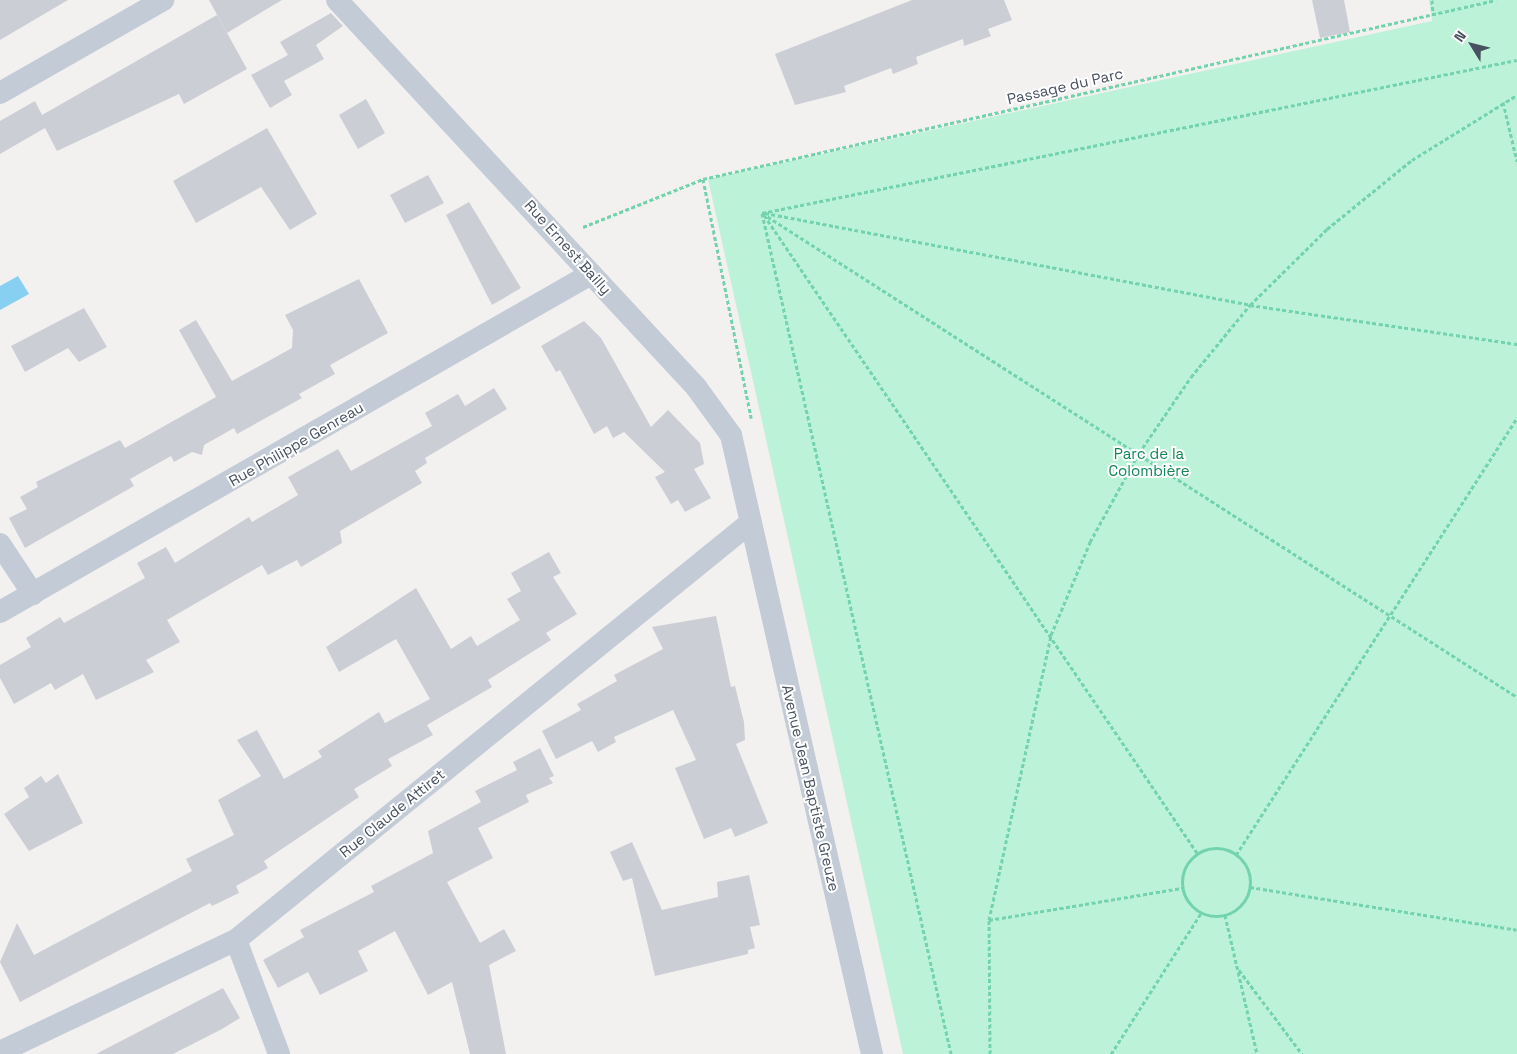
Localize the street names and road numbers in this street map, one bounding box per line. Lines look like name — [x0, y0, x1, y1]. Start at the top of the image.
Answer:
street label: Passage du Parc — [1005, 64, 1125, 108]
street label: Rue Ernest Bailly — [521, 196, 615, 298]
street label: Rue Philippe Genreau — [225, 398, 367, 490]
street label: Avenue Jean Baptiste Greuze — [778, 683, 844, 893]
street label: Rue Claude Attiret — [336, 765, 448, 861]

